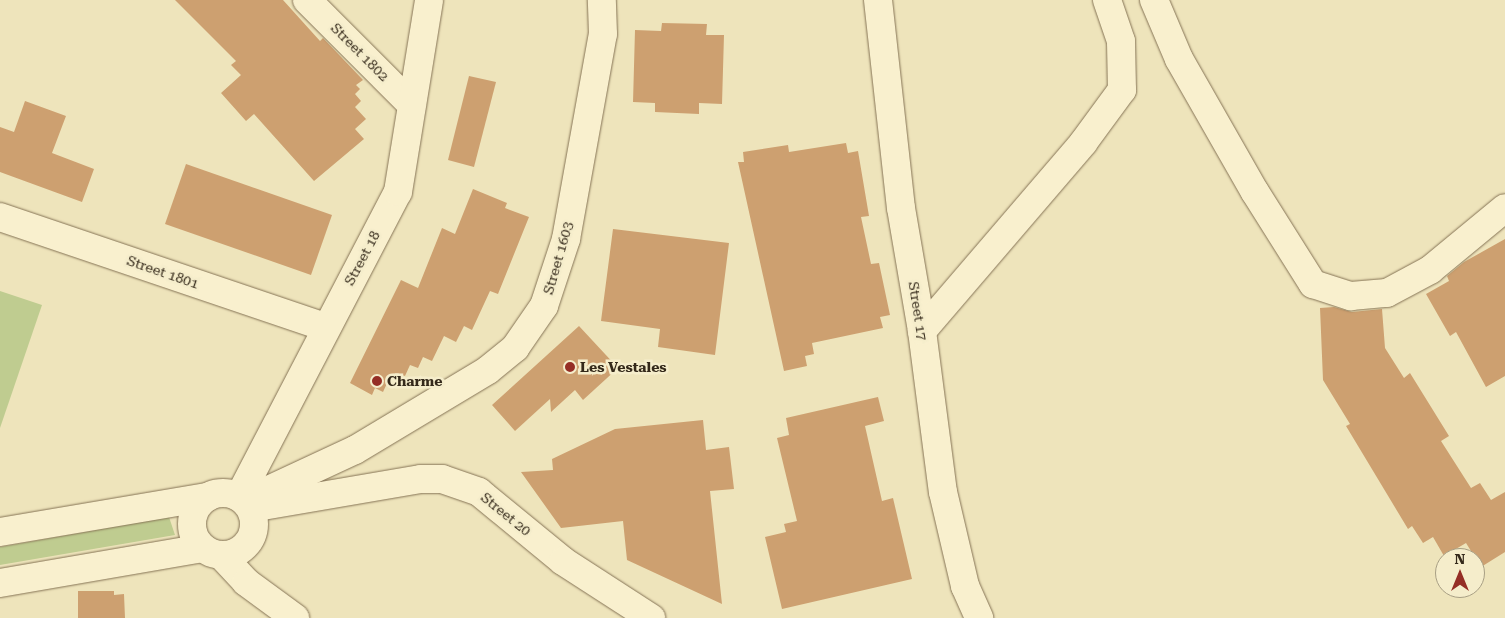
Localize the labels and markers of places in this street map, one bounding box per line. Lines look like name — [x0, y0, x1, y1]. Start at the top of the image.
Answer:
place label: Les Vestales — [580, 359, 667, 375]
marker: Les Vestales — [564, 361, 576, 373]
place label: Charme — [387, 373, 443, 389]
marker: Charme — [371, 375, 383, 387]

